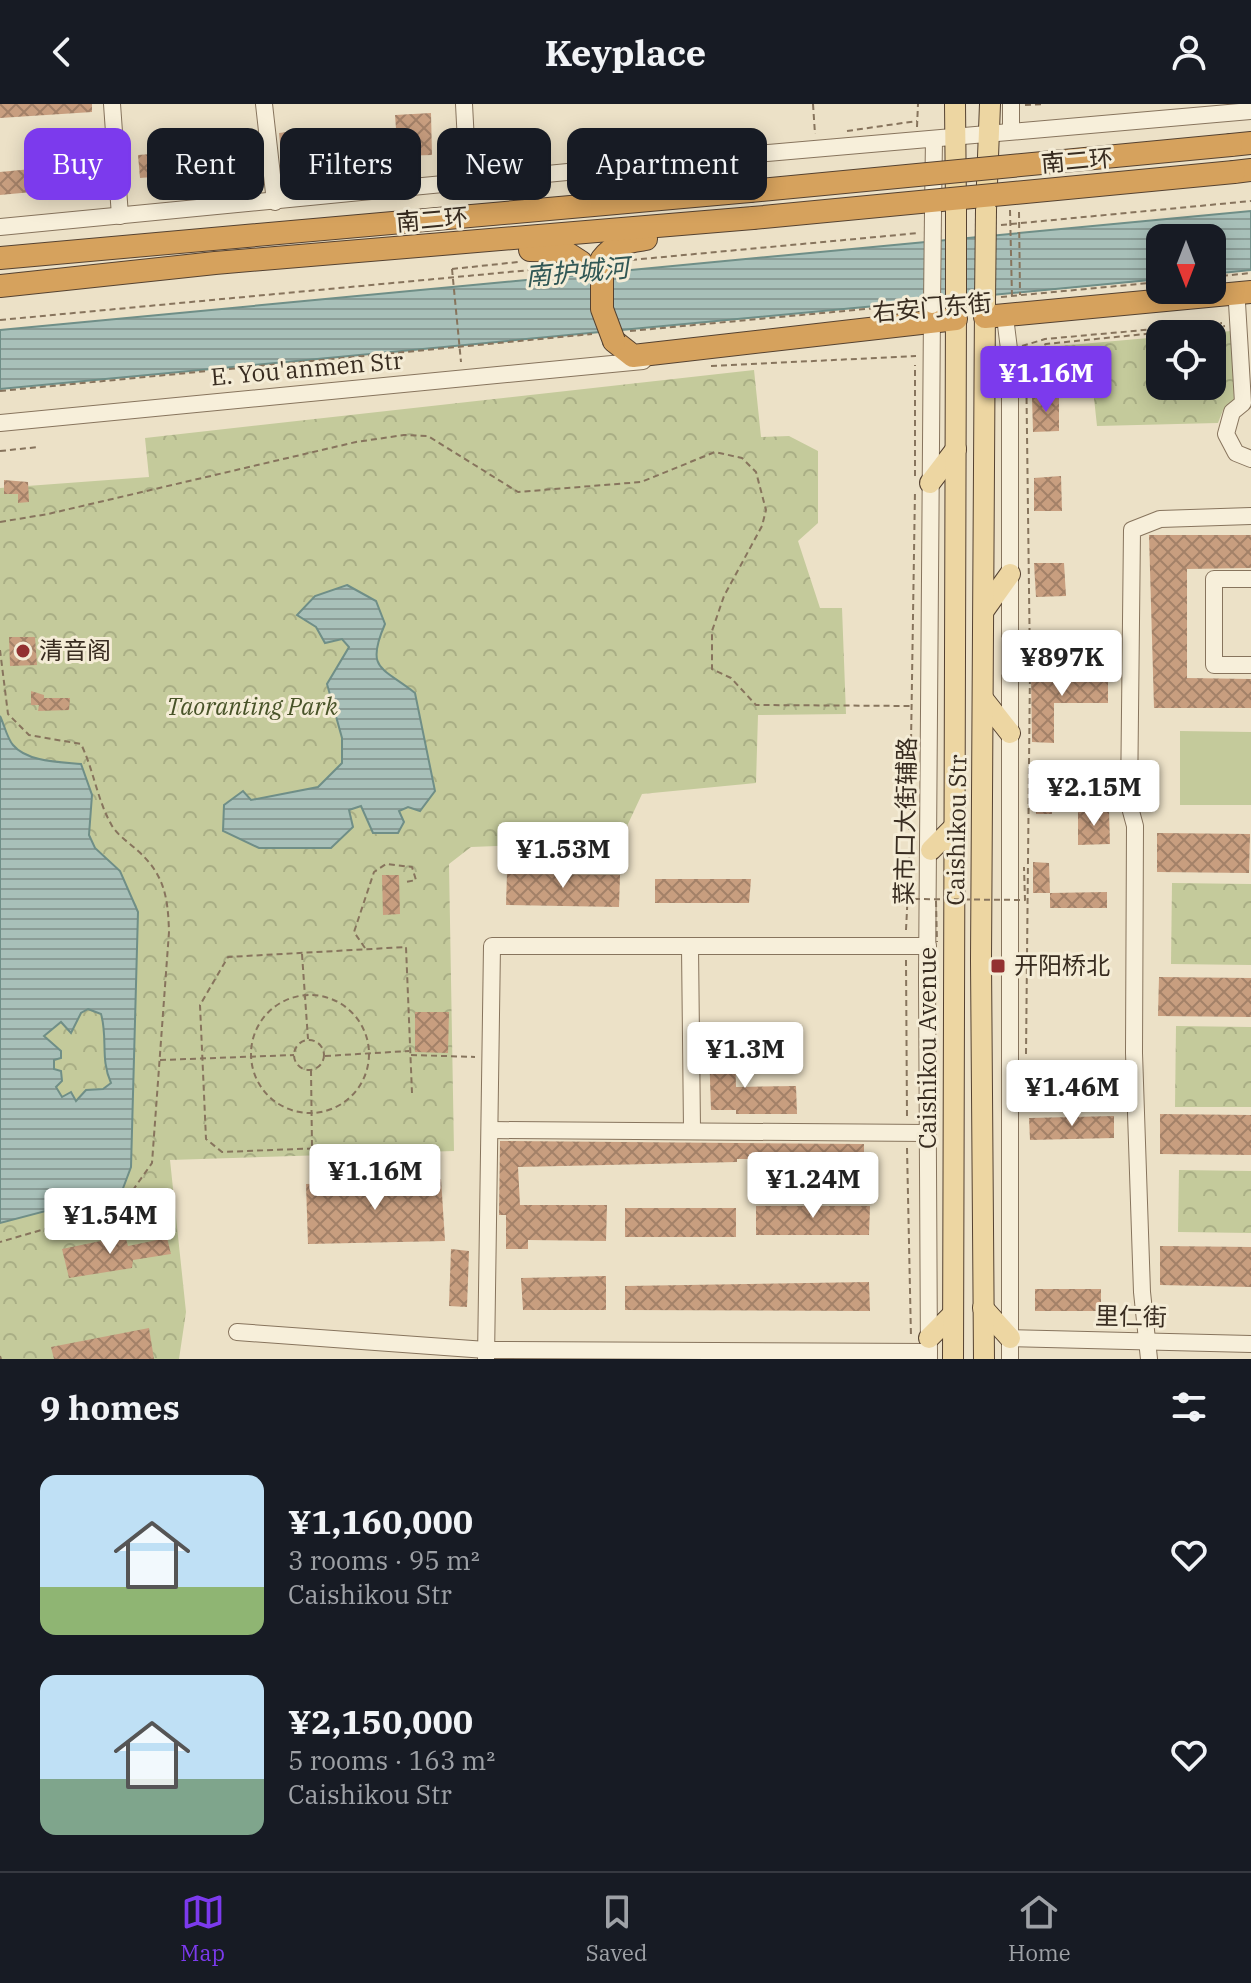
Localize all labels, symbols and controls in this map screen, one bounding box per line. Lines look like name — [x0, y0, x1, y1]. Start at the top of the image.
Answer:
text: Keyplace — [545, 29, 706, 76]
icon: back — [40, 30, 84, 74]
icon: person — [1167, 30, 1211, 74]
chip: Buy — [24, 128, 131, 200]
chip: Rent — [147, 128, 264, 200]
chip: Filters — [280, 128, 421, 200]
chip: New — [437, 128, 551, 200]
chip: Apartment — [567, 128, 767, 200]
street label: 南二环 — [1040, 141, 1114, 179]
street label: 南二环 — [395, 200, 469, 238]
north arrow — [1146, 224, 1226, 304]
map controls — [1146, 224, 1226, 400]
water label: 南护城河 — [524, 249, 635, 292]
street label: 右安门东街 — [871, 286, 993, 328]
button: locate — [1146, 320, 1226, 400]
street label: E. You'anmen Str — [209, 344, 405, 392]
pin: ¥1.16M — [981, 346, 1111, 414]
text: ¥1.16M — [998, 355, 1094, 389]
pin: ¥897K — [1006, 630, 1118, 698]
place label: 清音阁 — [39, 634, 111, 666]
text: ¥897K — [1020, 639, 1104, 673]
marker: 清音阁 — [14, 642, 32, 660]
park label: Taoranting Park — [166, 690, 338, 722]
street label: 菜市口大街辅路 — [888, 737, 922, 905]
street label: Caishikou Str — [939, 754, 973, 906]
pin: ¥2.15M — [1029, 760, 1159, 828]
text: ¥2.15M — [1046, 769, 1142, 803]
pin: ¥1.53M — [498, 822, 628, 890]
text: ¥1.53M — [515, 831, 611, 865]
street label: Caishikou Avenue — [911, 947, 943, 1149]
place label: 开阳桥北 — [1014, 949, 1110, 981]
marker: 开阳桥北 — [989, 957, 1007, 975]
pin: ¥1.3M — [689, 1022, 801, 1090]
text: ¥1.3M — [705, 1031, 785, 1065]
pin: ¥1.46M — [1007, 1060, 1137, 1128]
text: ¥1.46M — [1024, 1069, 1120, 1103]
pin: ¥1.16M — [310, 1144, 440, 1212]
pin: ¥1.24M — [748, 1152, 878, 1220]
text: ¥1.16M — [327, 1153, 423, 1187]
text: ¥1.24M — [765, 1161, 861, 1195]
pin: ¥1.54M — [45, 1188, 175, 1256]
text: ¥1.54M — [62, 1197, 158, 1231]
street label: 里仁街 — [1095, 1299, 1167, 1333]
text: 9 homes — [40, 1385, 180, 1429]
icon: filters — [1167, 1385, 1211, 1429]
text: ¥1,160,000 — [288, 1499, 473, 1543]
icon: home — [104, 1507, 200, 1603]
icon: heart — [1167, 1533, 1211, 1577]
text: 3 rooms · 95 m² — [288, 1543, 480, 1577]
text: Caishikou Str — [288, 1577, 452, 1611]
text: ¥2,150,000 — [288, 1699, 473, 1743]
icon: home — [104, 1707, 200, 1803]
icon: heart — [1167, 1733, 1211, 1777]
text: 5 rooms · 163 m² — [288, 1743, 495, 1777]
text: Caishikou Str — [288, 1777, 452, 1811]
tab: Map — [180, 1890, 225, 1967]
tab: Saved — [586, 1890, 647, 1967]
tab: Home — [1008, 1890, 1071, 1967]

